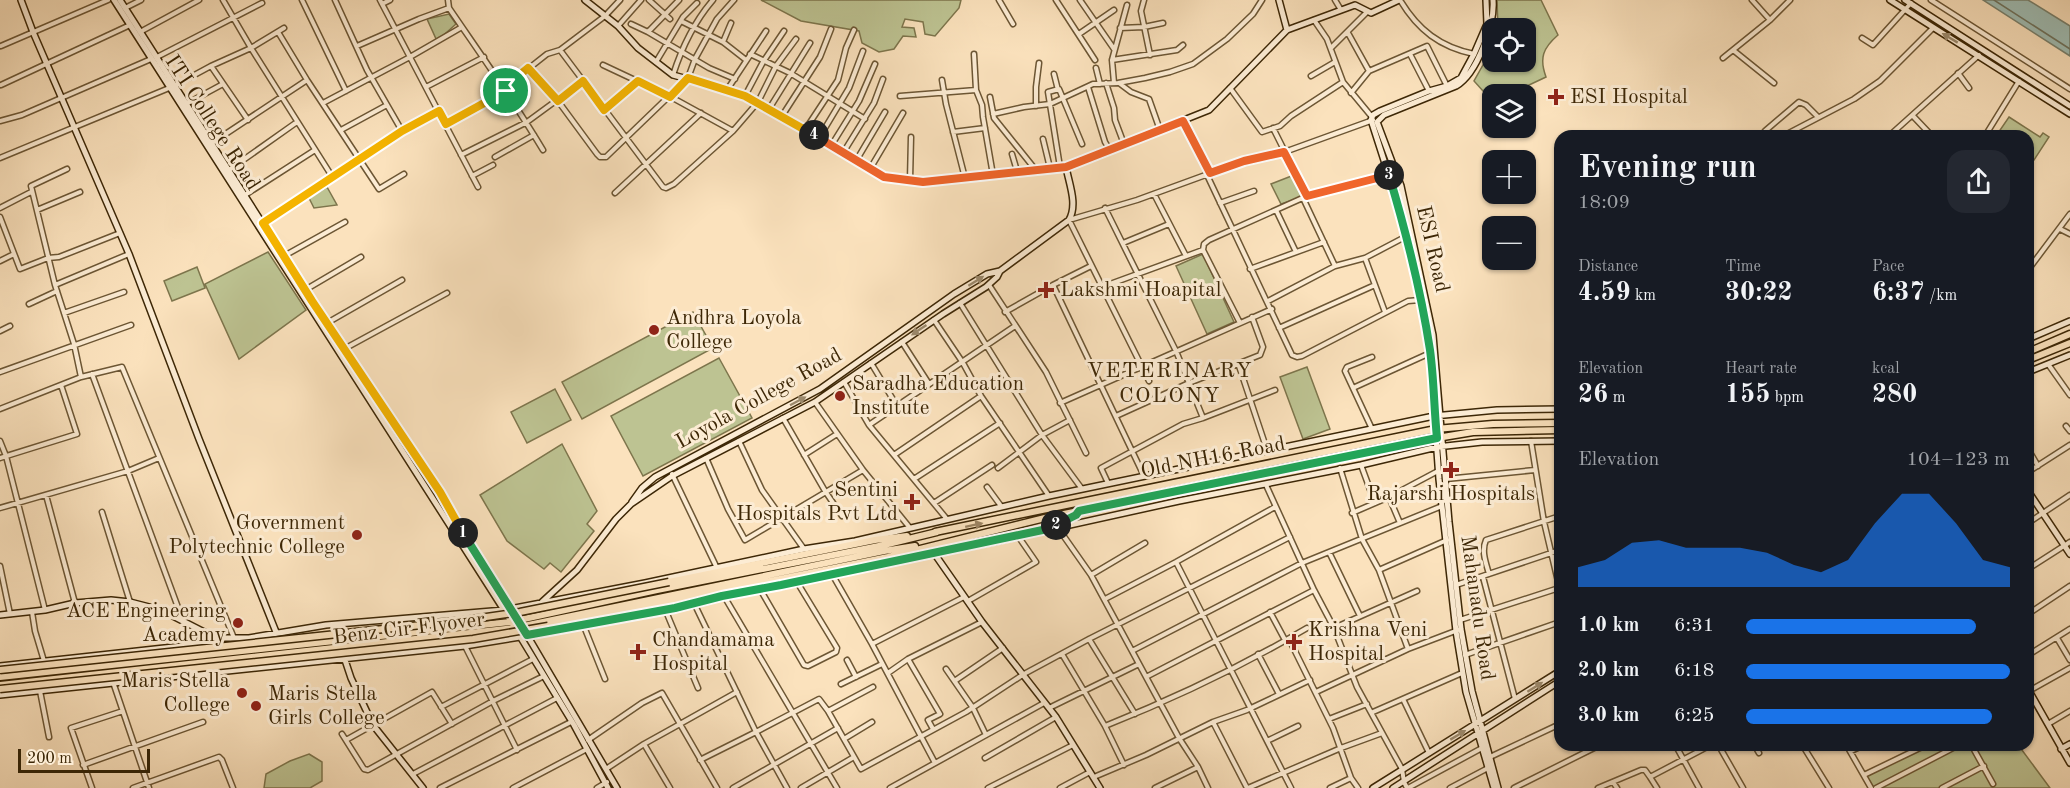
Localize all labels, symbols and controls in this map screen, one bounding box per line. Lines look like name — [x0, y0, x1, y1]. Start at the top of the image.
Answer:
map controls — [1482, 18, 1536, 270]
button: locate — [1482, 18, 1536, 72]
one-way arrow — [1942, 33, 1958, 44]
street label: ITI College Road — [161, 52, 263, 194]
pin — [480, 65, 531, 116]
icon: arrive — [489, 74, 522, 107]
button: layers — [1482, 84, 1536, 138]
place label: ESI Hospital — [1570, 87, 1688, 108]
marker: ESI Hospital — [1547, 88, 1565, 106]
pin: 4 — [799, 120, 829, 150]
text: 4 — [809, 127, 819, 143]
button: + — [1482, 150, 1536, 204]
button: share — [1947, 150, 2010, 213]
text: Evening run — [1578, 152, 1757, 185]
pin: 3 — [1374, 160, 1404, 190]
text: 3 — [1384, 167, 1394, 183]
text: 18:09 — [1578, 193, 1630, 213]
street label: ESI Road — [1412, 204, 1452, 294]
button: − — [1482, 216, 1536, 270]
text: Distance — [1578, 259, 1638, 275]
text: Time — [1725, 259, 1761, 275]
text: Pace — [1872, 259, 1904, 275]
one-way arrow — [968, 275, 985, 286]
place label: Lakshmi Hoapital — [1060, 280, 1222, 301]
text: 4.59 — [1578, 280, 1631, 306]
text: 30:22 — [1725, 280, 1793, 306]
text: 6:37 — [1872, 280, 1925, 306]
marker: Lakshmi Hoapital — [1037, 281, 1055, 299]
text: km — [1631, 288, 1656, 304]
text: /km — [1925, 288, 1957, 304]
place label: Andhra Loyola College — [666, 308, 802, 353]
marker: Andhra Loyola College — [647, 323, 661, 337]
one-way arrow — [912, 324, 928, 336]
street label: Loyola College Road — [673, 345, 846, 453]
district label: VETERINARY COLONY — [1087, 360, 1253, 407]
text: Elevation — [1578, 361, 1643, 377]
text: Heart rate — [1725, 361, 1797, 377]
text: kcal — [1872, 361, 1900, 377]
place label: Saradha Education Institute — [852, 374, 1024, 419]
text: 26 — [1578, 382, 1608, 408]
text: 155 — [1725, 382, 1770, 408]
text: 280 — [1872, 382, 1917, 408]
marker: Saradha Education Institute — [833, 389, 847, 403]
text: m — [1608, 390, 1625, 406]
text: bpm — [1770, 390, 1804, 406]
one-way arrow — [789, 397, 806, 406]
street label: Old NH16 Road — [1139, 434, 1287, 482]
text: Elevation — [1578, 450, 1659, 470]
text: 104–123 m — [1907, 450, 2010, 470]
marker: Rajarshi Hospitals — [1442, 461, 1460, 479]
place label: Sentini Hospitals Pvt Ltd — [736, 480, 898, 525]
place label: Rajarshi Hospitals — [1367, 484, 1535, 505]
marker: Sentini Hospitals Pvt Ltd — [903, 493, 921, 511]
pin: 2 — [1041, 510, 1071, 540]
place label: Government Polytechnic College — [168, 513, 345, 558]
text: 2 — [1051, 517, 1061, 533]
pin: 1 — [448, 518, 478, 548]
one-way arrow — [965, 519, 984, 529]
text: 1 — [458, 525, 468, 541]
marker: Government Polytechnic College — [350, 528, 364, 542]
street label: Mahanadu Road — [1456, 534, 1498, 682]
place label: ACE Engineering Academy — [66, 601, 227, 646]
street label: Benz Cir Flyover — [332, 609, 486, 649]
marker: ACE Engineering Academy — [231, 616, 245, 630]
text: 1.0 km — [1578, 616, 1640, 636]
text: 6:31 — [1674, 616, 1714, 636]
place label: Krishna Veni Hospital — [1308, 620, 1427, 665]
place label: Chandamama Hospital — [652, 630, 775, 675]
marker: Krishna Veni Hospital — [1285, 633, 1303, 651]
marker: Chandamama Hospital — [629, 643, 647, 661]
text: 2.0 km — [1578, 661, 1640, 681]
text: 6:18 — [1674, 661, 1714, 681]
place label: Maris Stella College — [121, 671, 230, 716]
one-way arrow — [1527, 681, 1543, 692]
place label: Maris Stella Girls College — [268, 684, 385, 729]
marker: Maris Stella College — [235, 686, 249, 700]
marker: Maris Stella Girls College — [249, 699, 263, 713]
text: 3.0 km — [1578, 706, 1640, 726]
text: 6:25 — [1674, 706, 1714, 726]
one-way arrow — [1450, 730, 1466, 741]
scale bar — [18, 746, 150, 774]
text: 200 m — [27, 751, 72, 767]

